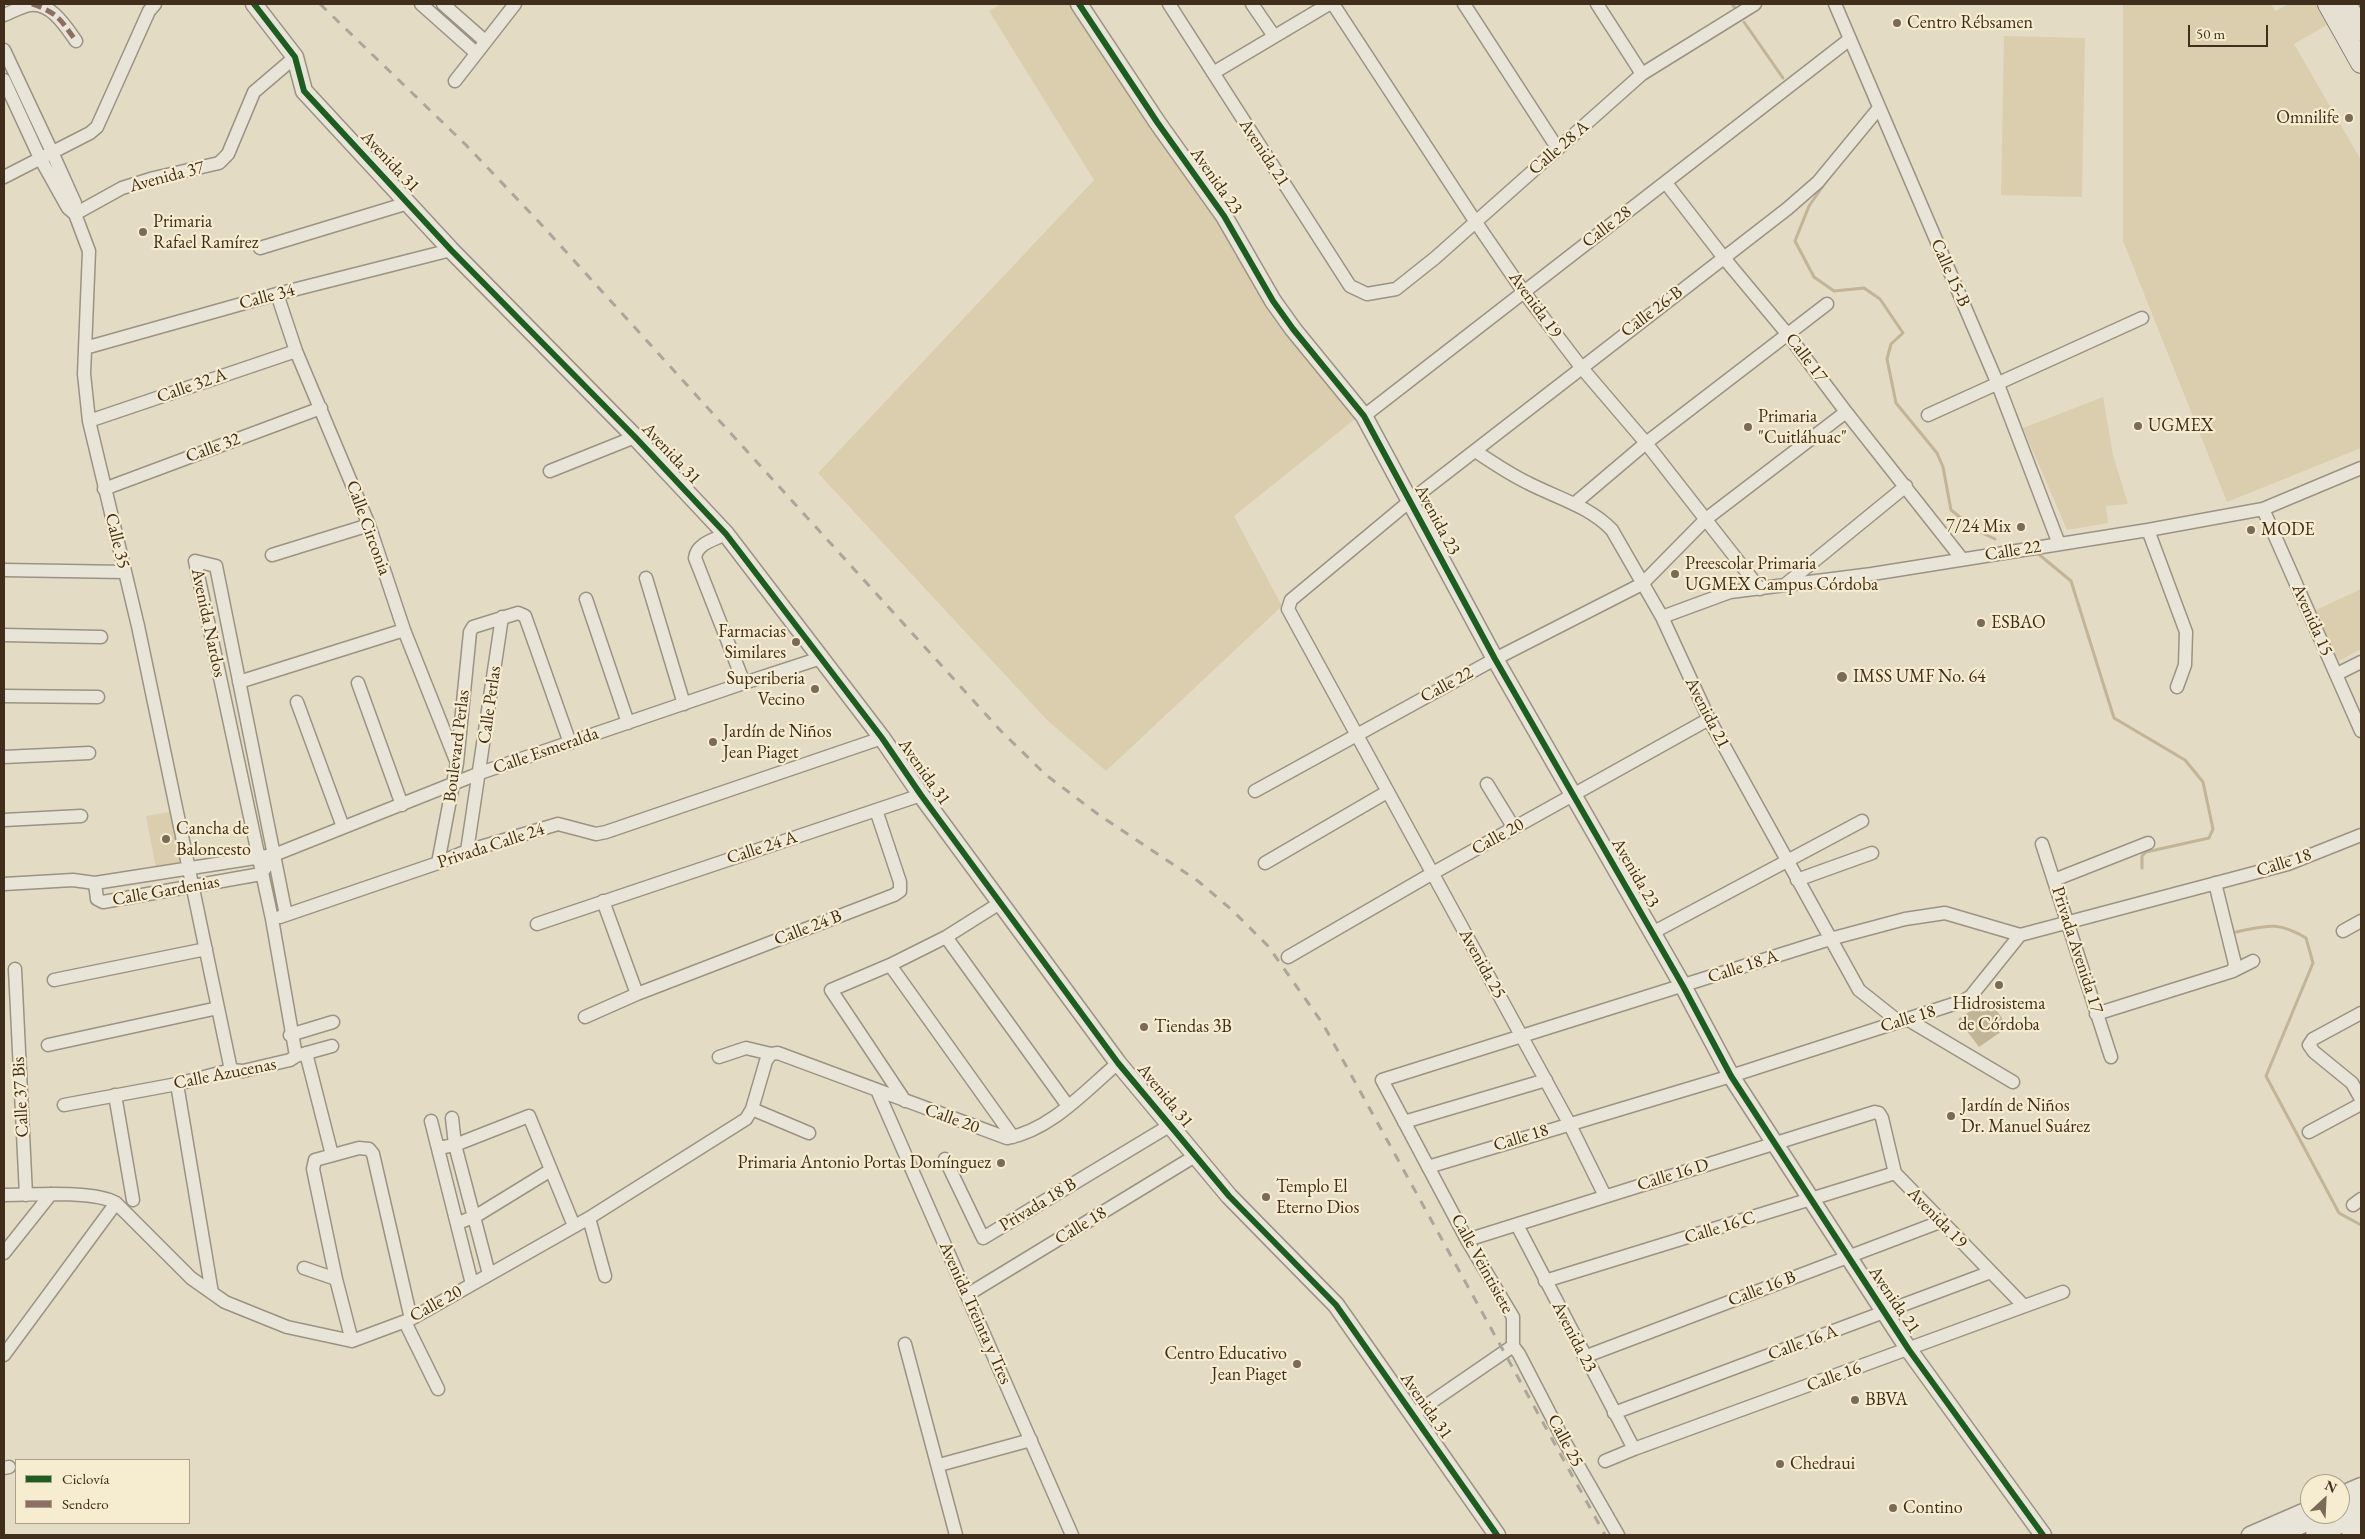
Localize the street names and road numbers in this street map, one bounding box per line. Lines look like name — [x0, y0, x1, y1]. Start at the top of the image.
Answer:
street label: Avenida 21 — [1234, 115, 1294, 191]
street label: Calle 28 A — [1525, 116, 1593, 180]
street label: Avenida 31 — [356, 127, 424, 197]
street label: Avenida 23 — [1185, 143, 1247, 219]
street label: Avenida 37 — [127, 157, 207, 197]
street label: Calle 28 — [1578, 201, 1636, 253]
street label: Calle 15-B — [1925, 236, 1975, 310]
street label: Avenida 19 — [1504, 268, 1566, 342]
street label: Calle 34 — [237, 279, 297, 315]
street label: Calle 26-B — [1617, 282, 1687, 342]
street label: Calle 17 — [1780, 329, 1832, 387]
street label: Calle 32 A — [154, 364, 230, 408]
street label: Avenida 31 — [637, 419, 705, 489]
street label: Calle 32 — [183, 428, 243, 468]
street label: Calle Circonia — [341, 478, 395, 578]
street label: Avenida 23 — [1409, 481, 1465, 559]
street label: Calle 35 — [100, 511, 134, 571]
street label: Calle 22 — [1983, 536, 2043, 566]
street label: Avenida Nardos — [186, 567, 230, 679]
street label: Avenida 15 — [2287, 581, 2337, 659]
street label: Calle 22 — [1417, 662, 1477, 708]
street label: Calle Perlas — [474, 665, 506, 745]
street label: Avenida 21 — [1680, 674, 1734, 752]
street label: Boulevard Perlas — [439, 689, 475, 803]
street label: Calle Esmeralda — [490, 723, 602, 779]
street label: Avenida 31 — [893, 734, 955, 810]
street label: Calle 20 — [1468, 814, 1528, 860]
street label: Privada Calle 24 — [435, 818, 547, 874]
street label: Calle 24 A — [724, 827, 800, 869]
street label: Avenida 23 — [1606, 834, 1664, 912]
street label: Calle 18 — [2254, 844, 2314, 882]
street label: Calle Gardenias — [111, 871, 221, 911]
street label: Privada Avenida 17 — [2046, 884, 2108, 1016]
street label: Calle 24 B — [771, 905, 845, 951]
street label: Avenida 25 — [1454, 925, 1510, 1003]
street label: Calle 18 A — [1705, 946, 1781, 988]
street label: Calle 18 — [1878, 1000, 1938, 1038]
street label: Calle Azucenas — [172, 1053, 278, 1095]
street label: Calle 37 Bis — [8, 1056, 34, 1138]
street label: Avenida 31 — [1132, 1059, 1198, 1133]
street label: Calle 20 — [922, 1099, 982, 1139]
street label: Calle 18 — [1491, 1119, 1551, 1157]
street label: Calle 16 D — [1635, 1154, 1711, 1196]
street label: Privada 18 B — [995, 1173, 1081, 1237]
street label: Avenida 19 — [1903, 1183, 1971, 1253]
street label: Calle 18 — [1051, 1202, 1111, 1250]
street label: Calle 16 C — [1682, 1207, 1758, 1249]
street label: Calle Veintisiete — [1446, 1210, 1518, 1318]
street label: Avenida Treinta y Tres — [934, 1238, 1016, 1388]
street label: Avenida 21 — [1864, 1262, 1924, 1338]
street label: Calle 16 B — [1725, 1266, 1799, 1312]
street label: Calle 20 — [406, 1281, 466, 1327]
street label: Avenida 23 — [1547, 1298, 1601, 1376]
street label: Calle 16 A — [1765, 1320, 1841, 1366]
street label: Calle 16 — [1804, 1357, 1864, 1397]
street label: Avenida 31 — [1395, 1368, 1457, 1444]
street label: Calle 25 — [1542, 1411, 1588, 1471]

